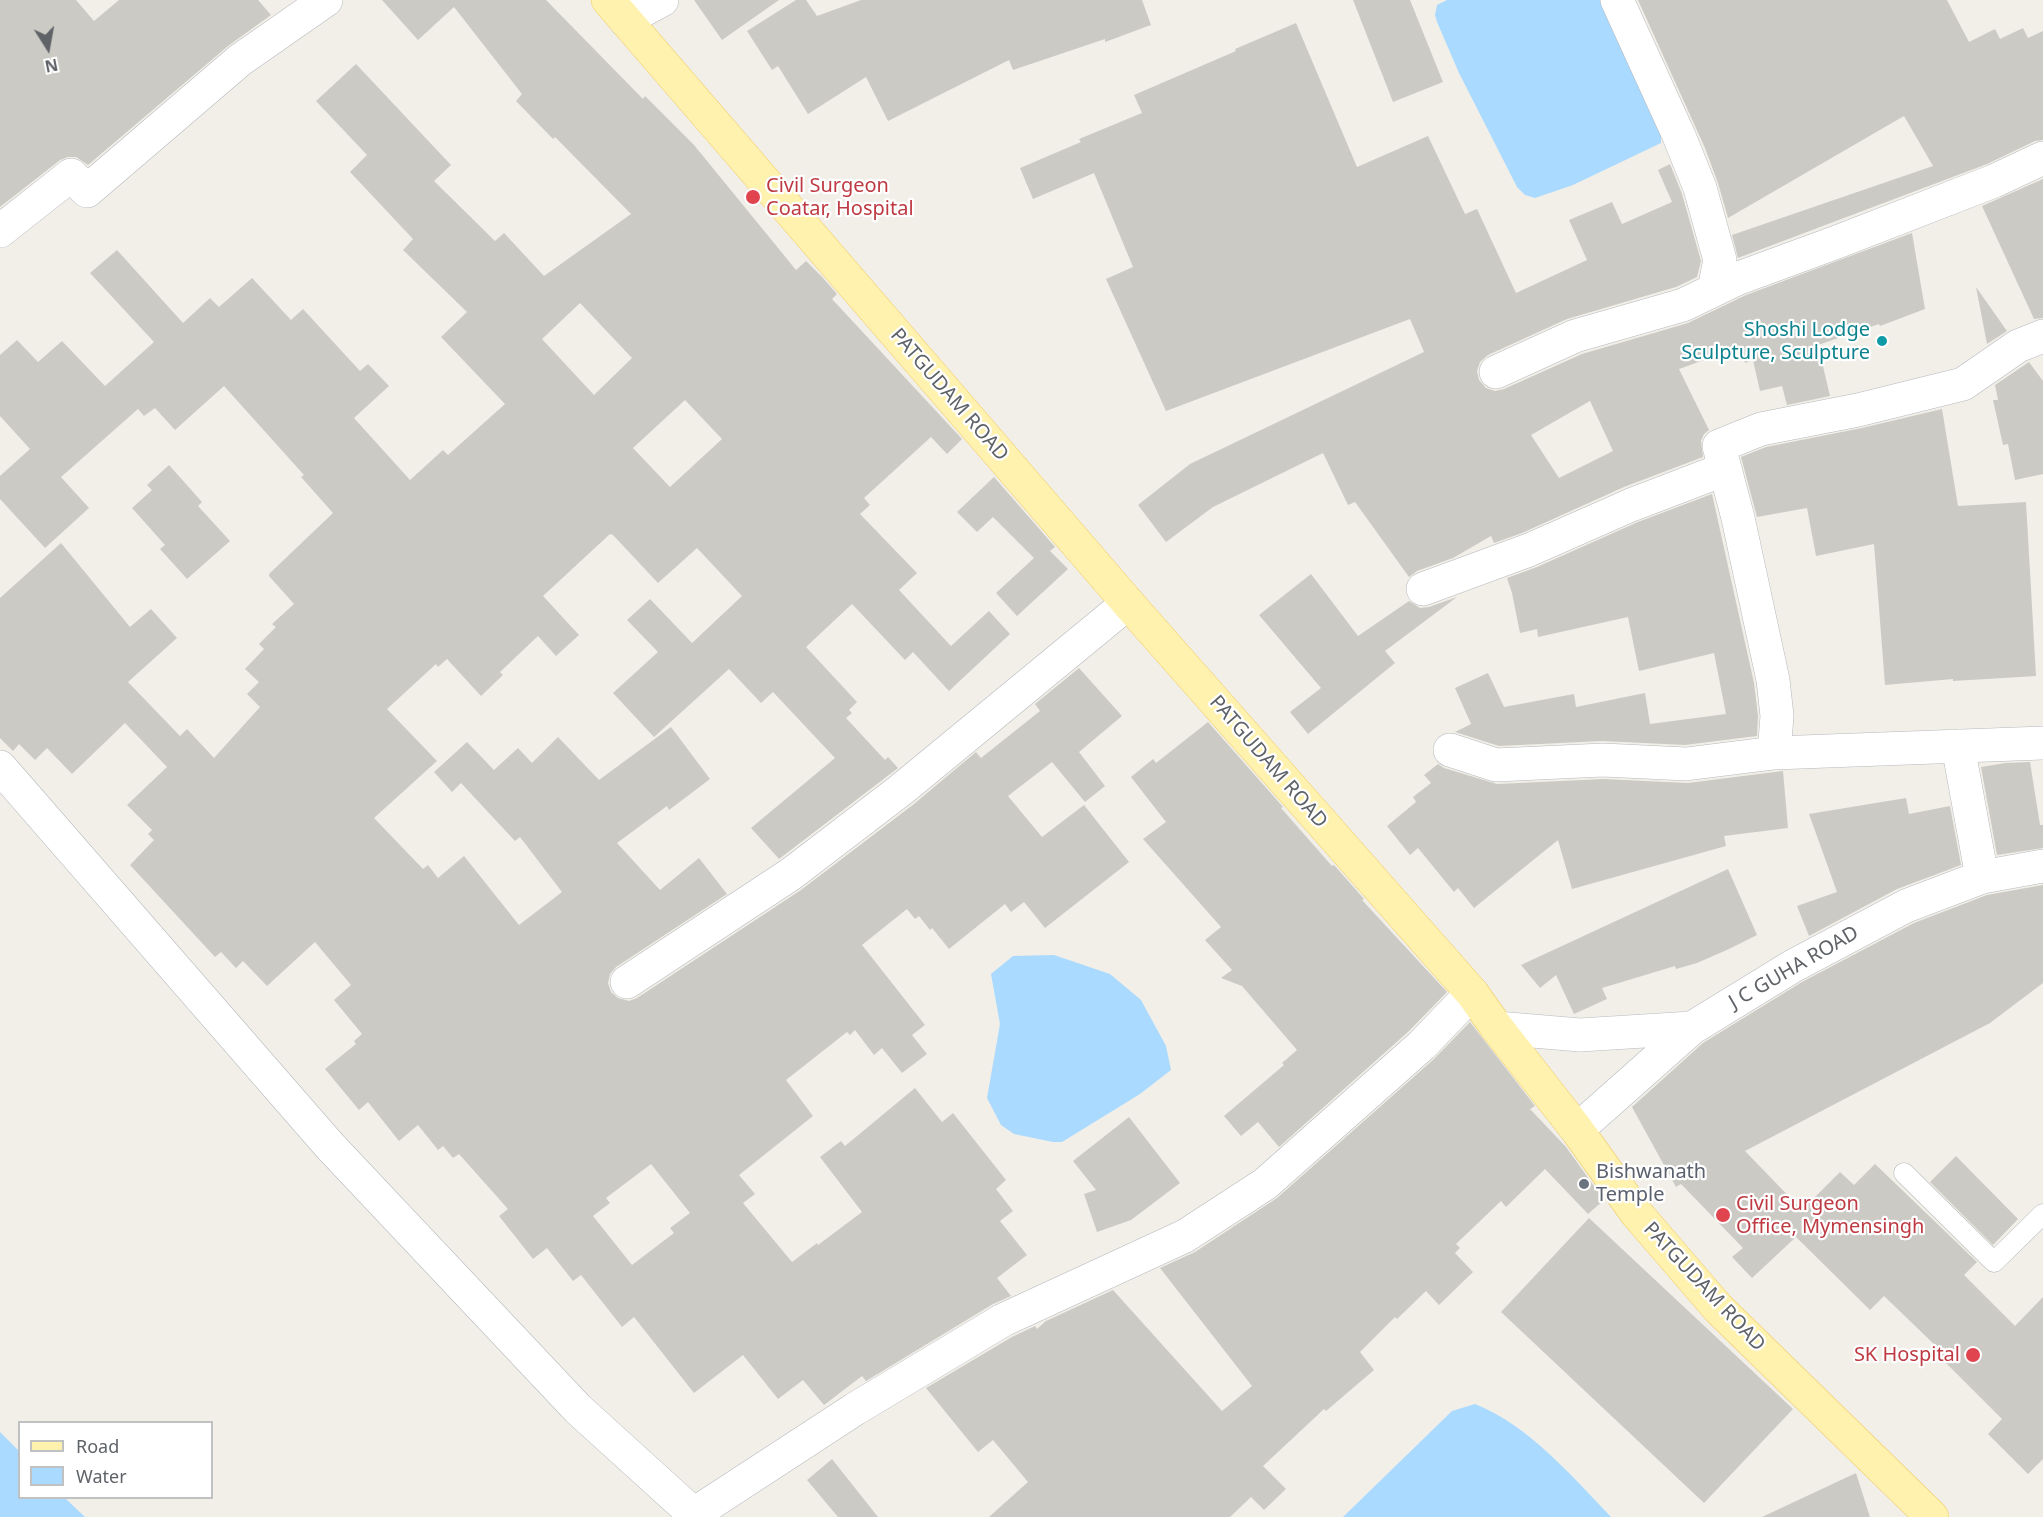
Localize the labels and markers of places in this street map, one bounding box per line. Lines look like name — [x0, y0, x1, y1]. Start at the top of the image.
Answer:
place label: Civil Surgeon Coatar, Hospital — [766, 174, 914, 221]
marker: Civil Surgeon Coatar, Hospital — [744, 188, 762, 206]
place label: Shoshi Lodge Sculpture, Sculpture — [1681, 318, 1870, 365]
marker: Shoshi Lodge Sculpture, Sculpture — [1875, 334, 1889, 348]
place label: Bishwanath Temple — [1596, 1160, 1706, 1207]
marker: Bishwanath Temple — [1577, 1177, 1591, 1191]
place label: Civil Surgeon Office, Mymensingh — [1736, 1192, 1924, 1239]
marker: Civil Surgeon Office, Mymensingh — [1714, 1206, 1732, 1224]
place label: SK Hospital — [1854, 1343, 1960, 1367]
marker: SK Hospital — [1964, 1346, 1982, 1364]

